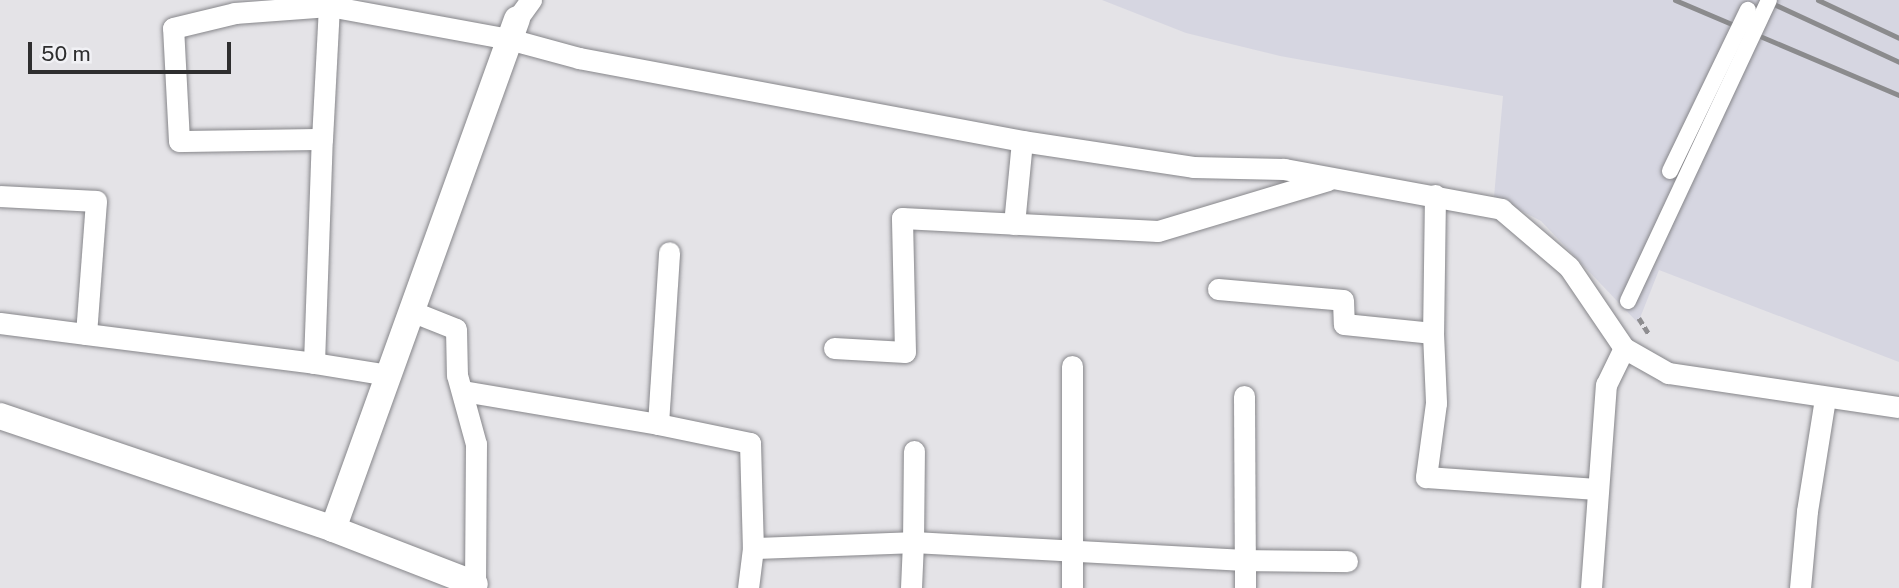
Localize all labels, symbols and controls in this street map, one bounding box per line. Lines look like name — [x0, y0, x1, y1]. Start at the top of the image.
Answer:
scale bar — [32, 28, 234, 72]
text: 50 m — [41, 41, 91, 66]

